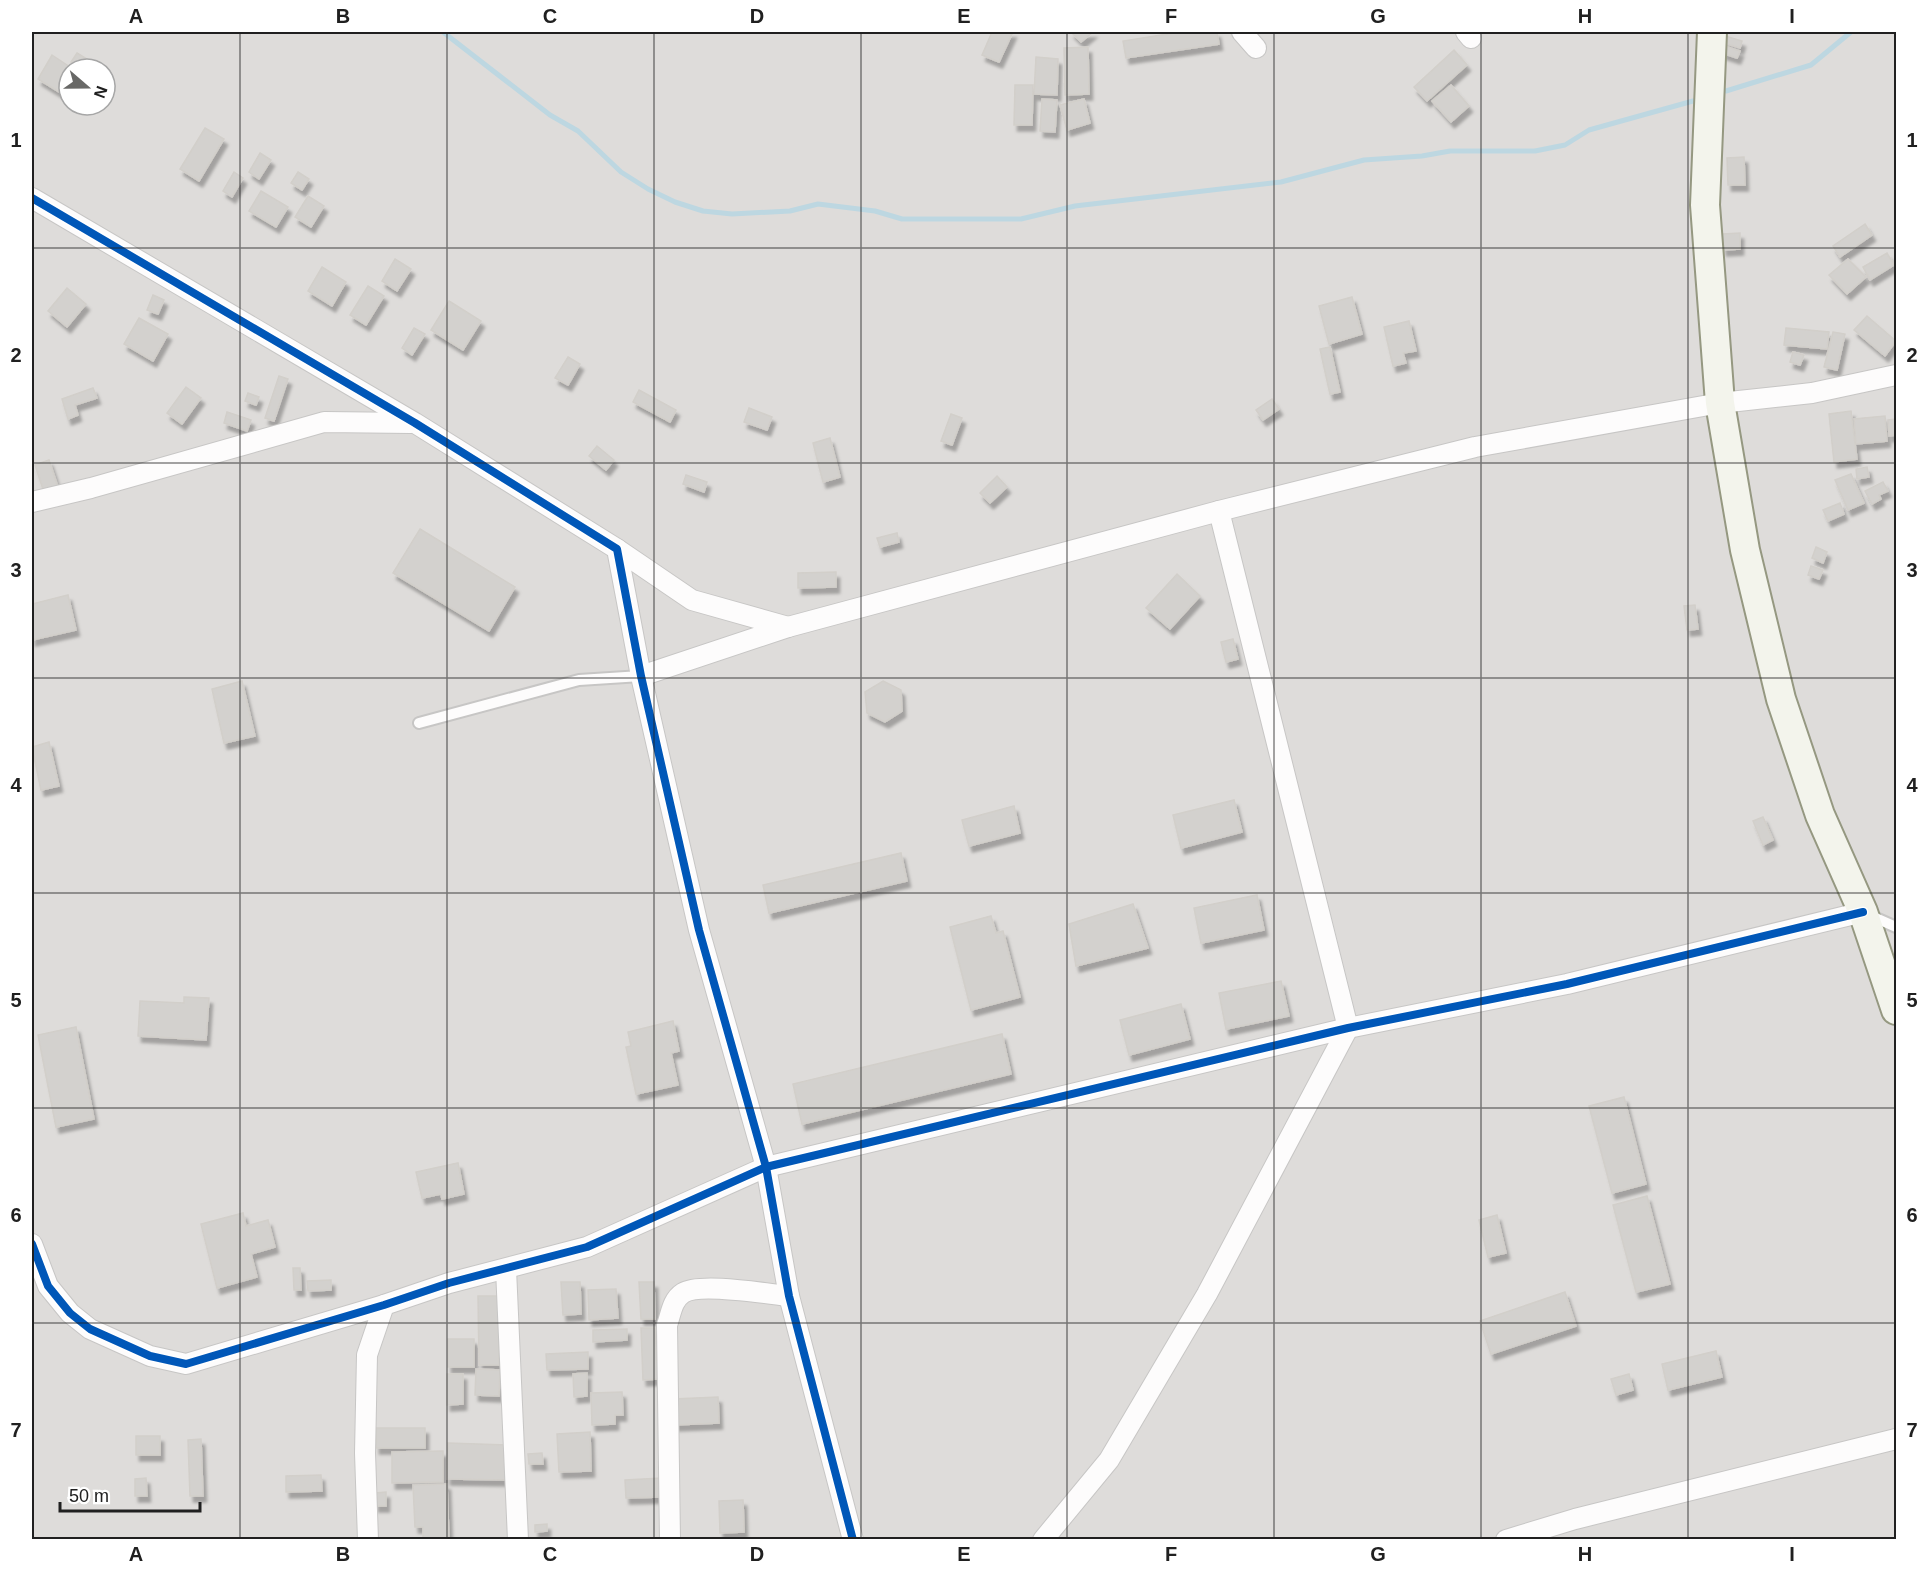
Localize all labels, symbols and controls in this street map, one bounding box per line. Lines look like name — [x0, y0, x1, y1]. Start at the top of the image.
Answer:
text: A — [129, 5, 143, 27]
text: B — [336, 5, 350, 27]
text: C — [543, 5, 557, 27]
text: D — [750, 5, 764, 27]
text: E — [957, 5, 971, 27]
text: F — [1165, 5, 1177, 27]
text: G — [1370, 5, 1386, 27]
text: H — [1578, 5, 1592, 27]
text: I — [1789, 5, 1795, 27]
north arrow — [57, 57, 117, 117]
text: N — [91, 84, 111, 100]
text: 1 — [10, 129, 22, 151]
text: 1 — [1906, 129, 1918, 151]
text: 2 — [10, 344, 22, 366]
text: 2 — [1906, 344, 1918, 366]
text: 3 — [10, 559, 22, 581]
text: 3 — [1906, 559, 1918, 581]
text: 4 — [10, 774, 22, 796]
text: 4 — [1906, 774, 1918, 796]
text: 5 — [10, 989, 22, 1011]
text: 5 — [1906, 989, 1918, 1011]
text: 6 — [10, 1204, 22, 1226]
text: 6 — [1906, 1204, 1918, 1226]
text: 7 — [10, 1419, 22, 1441]
text: 7 — [1906, 1419, 1918, 1441]
scale bar — [60, 1475, 200, 1513]
text: 50 m — [69, 1486, 109, 1506]
text: A — [129, 1543, 143, 1565]
text: B — [336, 1543, 350, 1565]
text: C — [543, 1543, 557, 1565]
text: D — [750, 1543, 764, 1565]
text: E — [957, 1543, 971, 1565]
text: F — [1165, 1543, 1177, 1565]
text: G — [1370, 1543, 1386, 1565]
text: H — [1578, 1543, 1592, 1565]
text: I — [1789, 1543, 1795, 1565]

